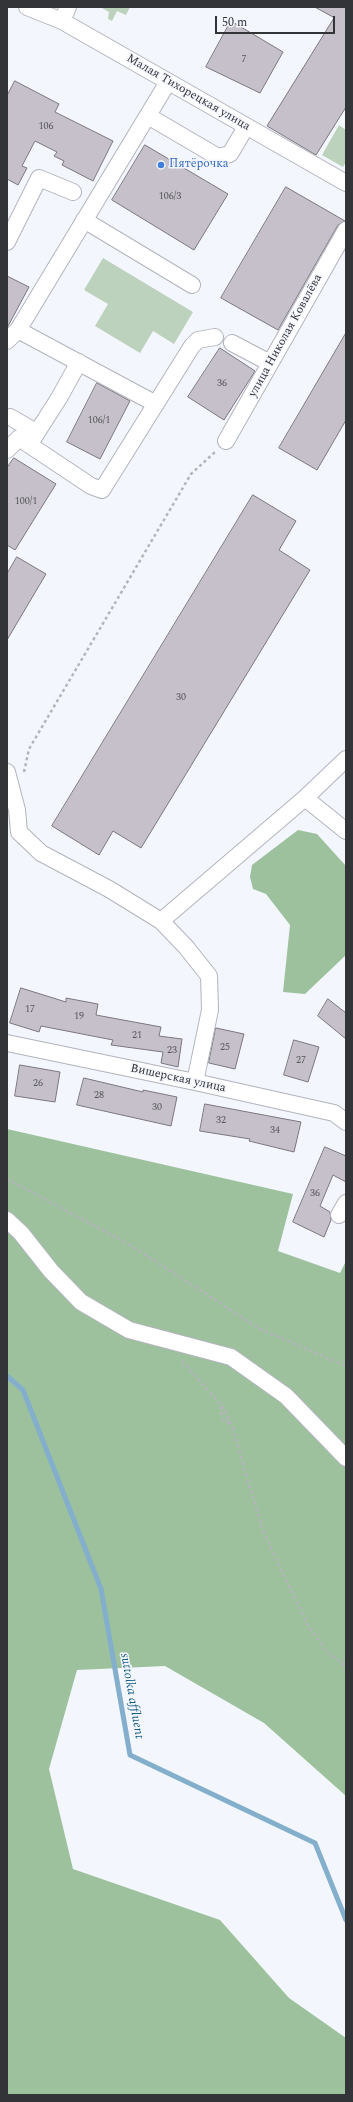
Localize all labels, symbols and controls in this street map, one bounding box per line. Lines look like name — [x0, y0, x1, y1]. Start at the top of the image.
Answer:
scale bar — [217, 8, 337, 34]
text: 50 m — [222, 13, 247, 32]
street label: Малая Тихорецкая улица — [124, 52, 252, 134]
house number: 7 — [242, 54, 246, 66]
house number: 106 — [39, 121, 53, 133]
place label: Пятёрочка — [169, 158, 229, 172]
marker: Пятёрочка — [156, 160, 166, 170]
house number: 106/3 — [159, 191, 181, 203]
street label: улица Николая Ковалёва — [246, 272, 326, 400]
house number: 36 — [217, 378, 227, 390]
house number: 106/1 — [88, 415, 110, 427]
house number: 100/1 — [15, 496, 37, 508]
house number: 30 — [176, 692, 186, 704]
house number: 17 — [25, 1004, 35, 1016]
house number: 19 — [74, 1011, 84, 1023]
house number: 21 — [132, 1030, 142, 1042]
house number: 25 — [220, 1042, 230, 1054]
house number: 23 — [167, 1045, 177, 1057]
house number: 27 — [296, 1055, 306, 1067]
street label: Вишерская улица — [129, 1062, 227, 1096]
house number: 26 — [33, 1078, 43, 1090]
house number: 28 — [94, 1090, 104, 1102]
house number: 30 — [152, 1102, 162, 1114]
house number: 32 — [216, 1115, 226, 1127]
house number: 34 — [270, 1125, 280, 1137]
house number: 36 — [310, 1188, 320, 1200]
water label: suttolka affluent — [116, 1652, 146, 1740]

